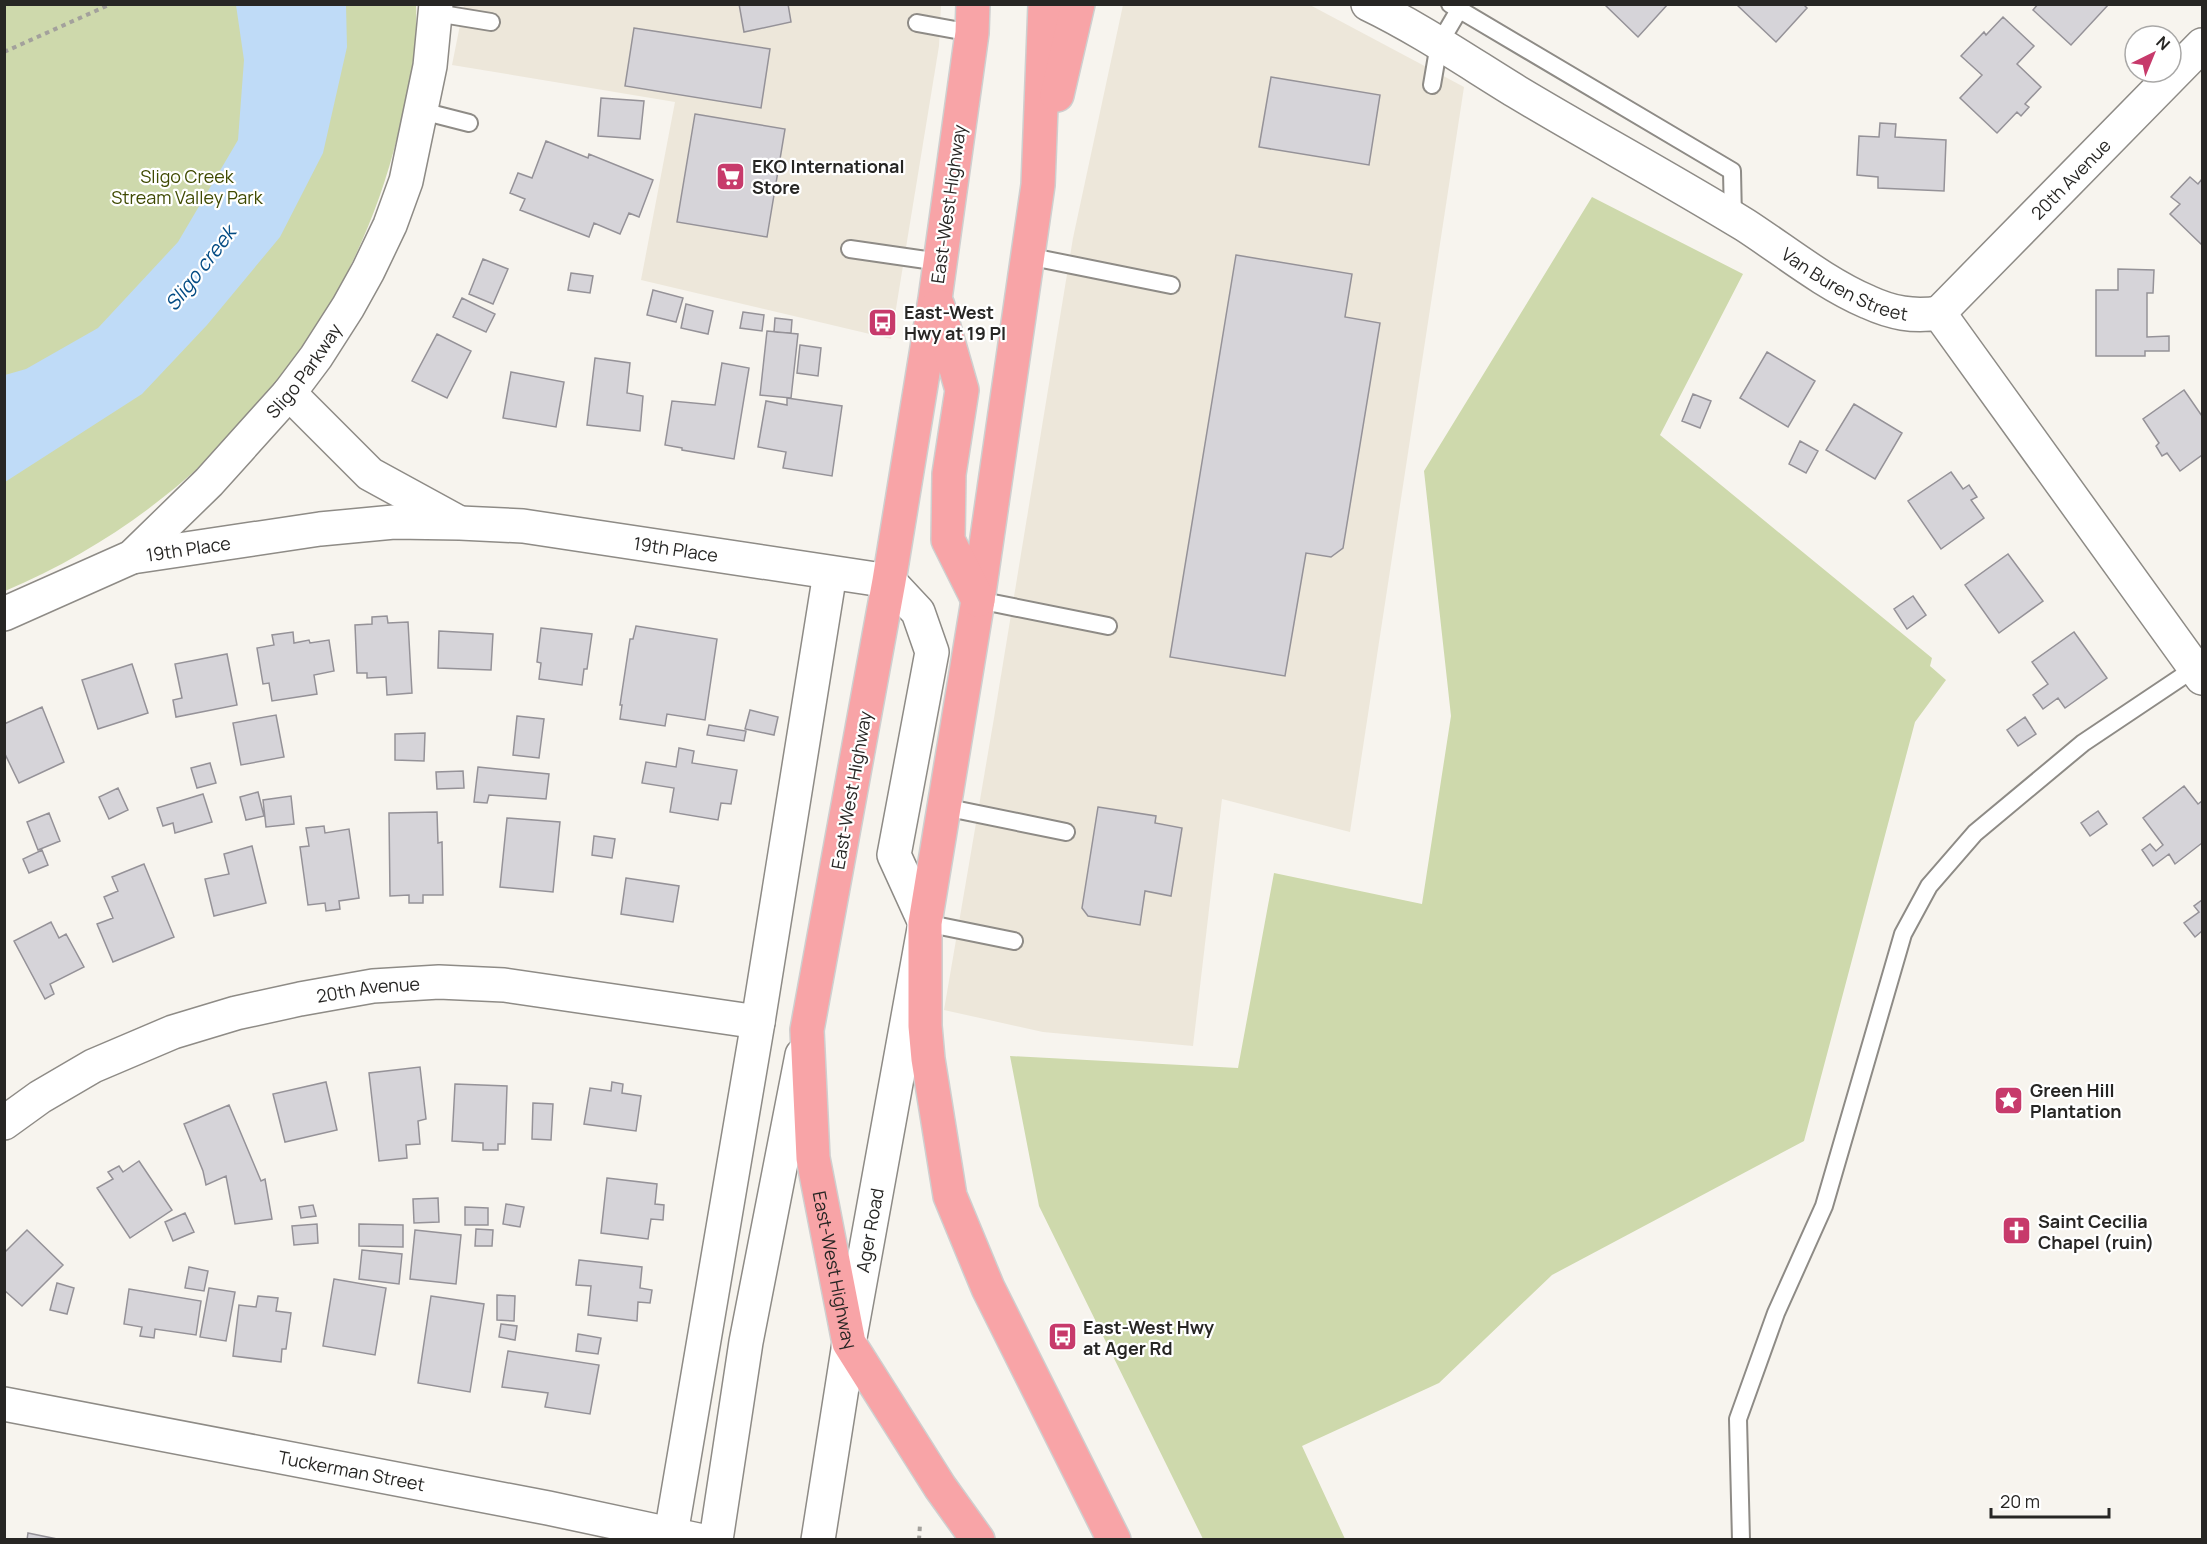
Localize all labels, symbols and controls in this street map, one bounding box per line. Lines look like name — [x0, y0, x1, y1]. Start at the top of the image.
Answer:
north arrow — [2123, 24, 2183, 84]
text: N — [2152, 31, 2175, 55]
street label: East-West Highway — [925, 122, 971, 285]
street label: 20th Avenue — [2026, 133, 2116, 225]
place label: EKO International Store — [752, 154, 904, 199]
supermarket icon: EKO International Store — [715, 160, 747, 192]
park label: Sligo Creek Stream Valley Park — [111, 164, 264, 209]
water label: Sligo creek — [158, 218, 244, 316]
street label: Van Buren Street — [1777, 242, 1909, 326]
place label: East-West Hwy at 19 Pl — [904, 300, 1006, 345]
bus stop icon: East-West Hwy at 19 Pl — [867, 306, 899, 338]
street label: Sligo Parkway — [260, 318, 347, 423]
street label: 19th Place — [145, 530, 232, 567]
street label: 19th Place — [632, 531, 720, 567]
street label: East-West Highway — [825, 708, 877, 871]
street label: 20th Avenue — [314, 971, 421, 1008]
place label: Green Hill Plantation — [2030, 1078, 2122, 1123]
place icon: Green Hill Plantation — [1993, 1084, 2025, 1116]
street label: Ager Road — [850, 1186, 889, 1274]
street label: East-West Highway — [808, 1189, 863, 1355]
place label: Saint Cecilia Chapel (ruin) — [2038, 1209, 2154, 1254]
church icon: Saint Cecilia Chapel (ruin) — [2001, 1215, 2033, 1247]
place label: East-West Hwy at Ager Rd — [1083, 1315, 1214, 1360]
bus stop icon: East-West Hwy at Ager Rd — [1046, 1321, 1078, 1353]
street label: Tuckerman Street — [276, 1445, 427, 1496]
scale bar — [1991, 1481, 2110, 1519]
text: 20 m — [2000, 1489, 2040, 1513]

